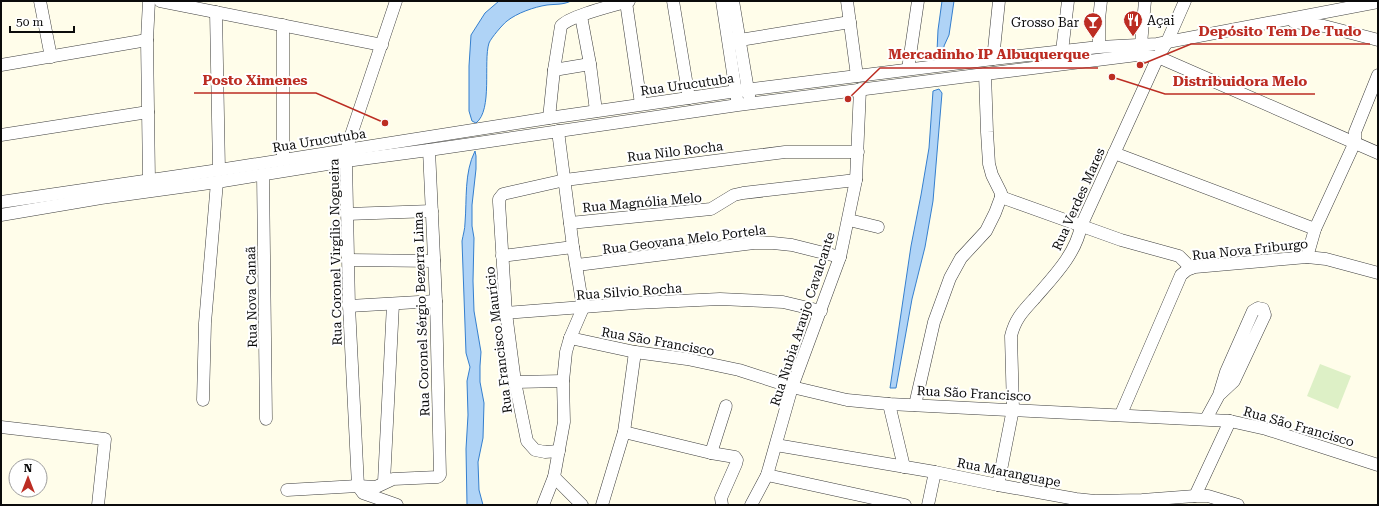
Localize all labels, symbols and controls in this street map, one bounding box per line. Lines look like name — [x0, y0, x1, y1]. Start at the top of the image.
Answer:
scale bar — [10, 8, 74, 34]
restaurant icon: Açai — [1122, 9, 1144, 37]
bar icon: Grosso Bar — [1082, 11, 1104, 39]
place label: Açai — [1147, 13, 1175, 28]
text: 50 m — [16, 15, 43, 29]
place label: Grosso Bar — [1011, 15, 1080, 30]
callout: Depósito Tem De Tudo — [1191, 18, 1370, 44]
text: Depósito Tem De Tudo — [1198, 23, 1362, 39]
callout: Mercadinho IP Albuquerque — [880, 42, 1098, 68]
text: Mercadinho IP Albuquerque — [888, 46, 1090, 62]
callout: Posto Ximenes — [194, 67, 316, 93]
callout: Distribuidora Melo — [1165, 68, 1315, 94]
street label: Rua Urucutuba — [639, 70, 735, 98]
text: Posto Ximenes — [202, 72, 308, 88]
text: Distribuidora Melo — [1173, 73, 1307, 89]
street label: Rua Urucutuba — [271, 126, 367, 155]
street label: Rua Nilo Rocha — [626, 138, 724, 165]
street label: Rua Verdes Mares — [1049, 146, 1108, 253]
street label: Rua Coronel Virgílio Nogueira — [326, 158, 345, 346]
street label: Rua Magnólia Melo — [582, 190, 703, 215]
street label: Rua Coronel Sérgio Bezerra Lima — [410, 211, 433, 417]
street label: Rua Geovana Melo Portela — [602, 222, 767, 257]
street label: Rua Nubia Araujo Cavalcante — [767, 230, 838, 408]
street label: Rua Nova Friburgo — [1191, 236, 1309, 263]
street label: Rua Nova Canaã — [243, 246, 260, 348]
street label: Rua Francisco Maurício — [482, 266, 515, 414]
street label: Rua Silvio Rocha — [576, 280, 682, 303]
street label: Rua São Francisco — [600, 324, 716, 359]
street label: Rua São Francisco — [916, 383, 1032, 404]
street label: Rua São Francisco — [1242, 403, 1356, 450]
street label: Rua Maranguape — [956, 455, 1062, 490]
north arrow — [8, 458, 48, 498]
text: N — [24, 462, 33, 475]

